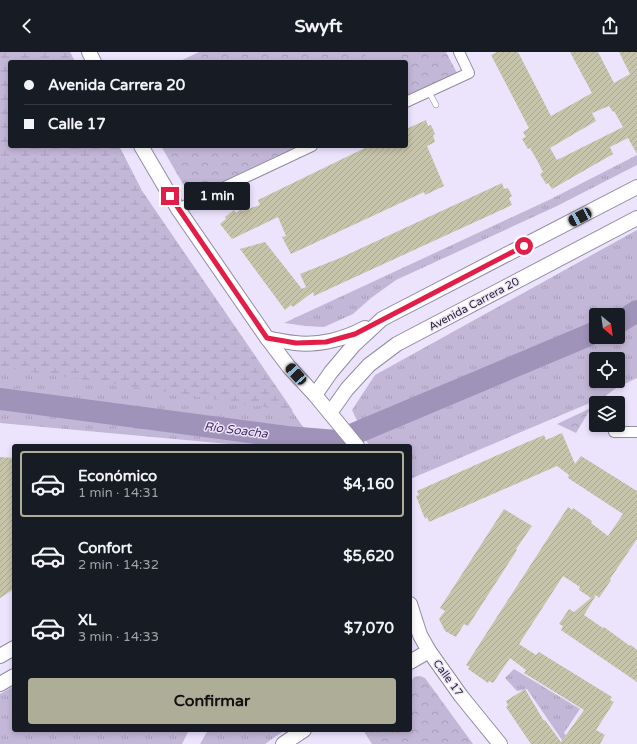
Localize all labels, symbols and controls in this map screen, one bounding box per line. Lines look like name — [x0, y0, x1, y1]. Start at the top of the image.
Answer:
icon: back — [16, 15, 38, 37]
text: Swyft — [294, 15, 343, 37]
icon: share — [599, 15, 621, 37]
text: Avenida Carrera 20 — [48, 76, 185, 94]
text: Calle 17 — [48, 115, 106, 133]
callout: 1 min — [184, 182, 250, 210]
route end — [161, 187, 179, 205]
text: 1 min — [200, 188, 234, 204]
car — [567, 206, 593, 228]
route start — [515, 237, 533, 255]
street label: Avenida Carrera 20 — [427, 275, 522, 333]
north arrow — [589, 308, 625, 344]
map controls — [589, 308, 625, 432]
button: locate — [589, 352, 625, 388]
car — [284, 361, 308, 387]
button: layers — [589, 396, 625, 432]
water label: Río Soacha — [203, 419, 269, 441]
icon: car — [30, 466, 66, 502]
text: Económico — [78, 467, 157, 485]
text: $4,160 — [343, 475, 394, 493]
text: 1 min · 14:31 — [78, 485, 159, 501]
icon: car — [30, 538, 66, 574]
text: Confort — [78, 539, 132, 557]
text: $5,620 — [343, 547, 394, 565]
text: 2 min · 14:32 — [78, 557, 159, 573]
icon: car — [30, 610, 66, 646]
text: XL — [78, 611, 97, 629]
text: $7,070 — [344, 619, 394, 637]
text: 3 min · 14:33 — [78, 629, 159, 645]
street label: Calle 17 — [430, 657, 466, 699]
button: Confirmar — [28, 678, 396, 724]

